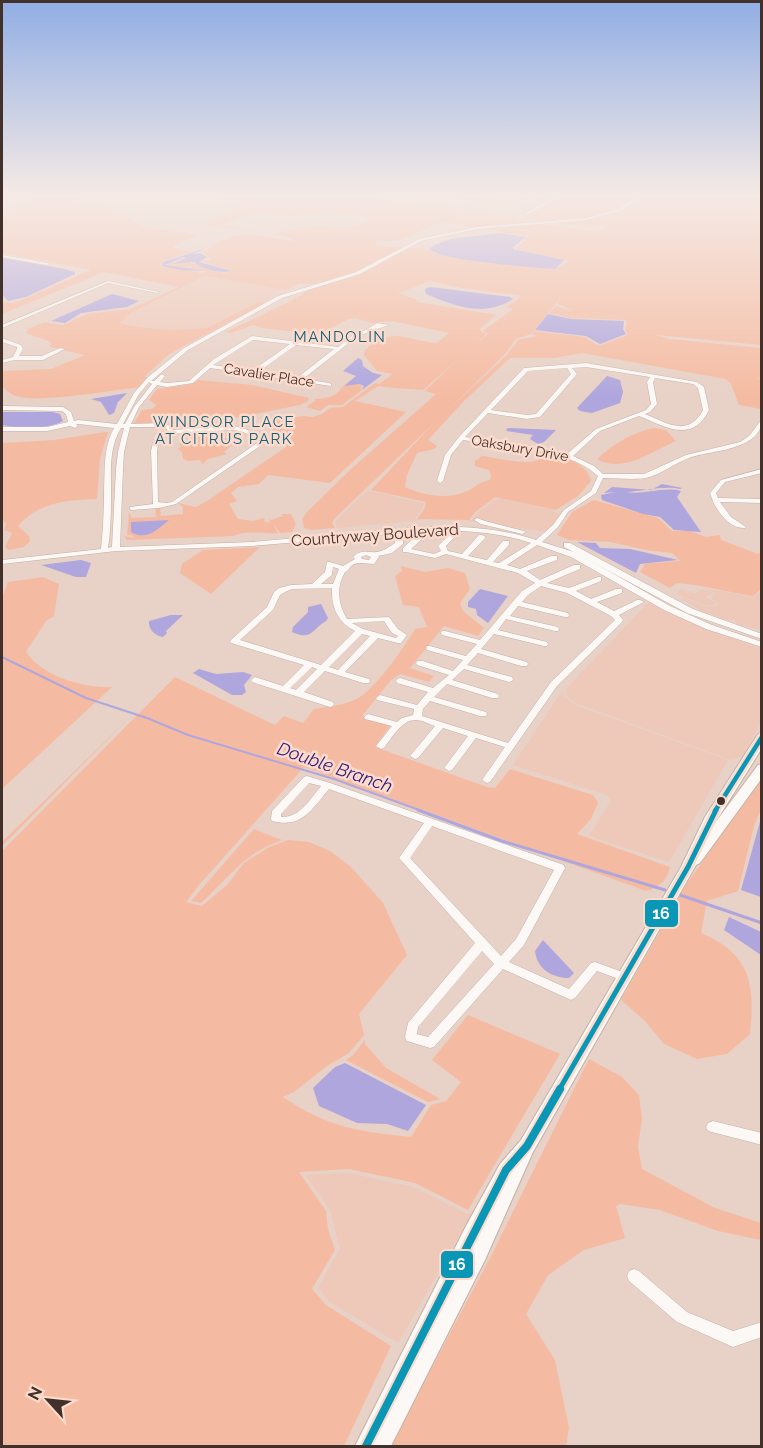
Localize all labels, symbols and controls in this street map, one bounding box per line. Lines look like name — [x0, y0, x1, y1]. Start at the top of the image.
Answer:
district label: MANDOLIN — [294, 328, 386, 346]
street label: Cavalier Place — [223, 360, 315, 390]
district label: WINDSOR PLACE AT CITRUS PARK — [153, 413, 295, 448]
street label: Oaksbury Drive — [470, 432, 570, 464]
street label: Countryway Boulevard — [291, 520, 460, 550]
water label: Double Branch — [275, 737, 395, 797]
unlabelled marker — [715, 795, 727, 807]
line badge: 16 — [644, 899, 679, 928]
text: 16 — [652, 904, 670, 923]
line badge: 16 — [440, 1250, 474, 1279]
text: 16 — [448, 1255, 466, 1274]
north arrow — [18, 1370, 78, 1430]
text: N — [24, 1384, 46, 1403]

